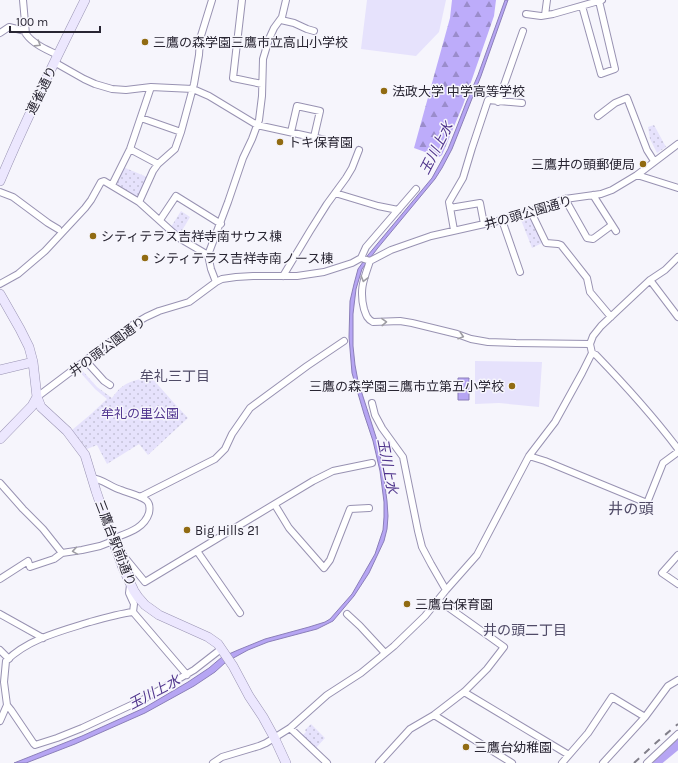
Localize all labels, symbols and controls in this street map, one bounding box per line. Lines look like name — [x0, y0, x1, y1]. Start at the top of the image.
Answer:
scale bar — [10, 8, 100, 34]
text: 100 m — [16, 15, 48, 29]
place label: 三鷹の森学園三鷹市立高山小学校 — [153, 35, 348, 50]
marker: 三鷹の森学園三鷹市立高山小学校 — [140, 37, 150, 47]
one-way arrow — [34, 40, 41, 47]
street label: 連雀通り — [23, 64, 60, 117]
place label: 法政大学 中学高等学校 — [392, 84, 525, 99]
marker: 法政大学 中学高等学校 — [379, 86, 389, 96]
water label: 玉川上水 — [416, 118, 458, 177]
place label: トキ保育園 — [288, 135, 353, 150]
marker: トキ保育園 — [275, 137, 285, 147]
place label: 三鷹井の頭郵便局 — [531, 157, 635, 172]
marker: 三鷹井の頭郵便局 — [638, 159, 648, 169]
street label: 井の頭公園通り — [482, 193, 574, 232]
place label: シティテラス吉祥寺南サウス棟 — [101, 229, 282, 244]
marker: シティテラス吉祥寺南サウス棟 — [88, 231, 98, 241]
place label: シティテラス吉祥寺南ノース棟 — [153, 251, 333, 266]
marker: シティテラス吉祥寺南ノース棟 — [140, 253, 150, 263]
one-way arrow — [361, 276, 369, 282]
street label: 井の頭公園通り — [66, 314, 149, 379]
one-way arrow — [381, 318, 387, 326]
one-way arrow — [458, 331, 465, 340]
district label: 牟礼三丁目 — [140, 368, 210, 385]
place label: 三鷹の森学園三鷹市立第五小学校 — [309, 379, 504, 394]
marker: 三鷹の森学園三鷹市立第五小学校 — [507, 381, 517, 391]
park label: 牟礼の里公園 — [101, 406, 179, 421]
water label: 玉川上水 — [374, 437, 402, 497]
street label: 三鷹台駅前通り — [92, 498, 139, 588]
district label: 井の頭 — [608, 500, 654, 518]
place label: Big Hills 21 — [195, 523, 259, 538]
marker: Big Hills 21 — [182, 525, 192, 535]
one-way arrow — [72, 546, 78, 555]
place label: 三鷹台保育園 — [415, 597, 493, 612]
marker: 三鷹台保育園 — [402, 599, 412, 609]
district label: 井の頭二丁目 — [483, 622, 567, 639]
water label: 玉川上水 — [126, 671, 185, 713]
place label: 三鷹台幼稚園 — [474, 740, 552, 755]
marker: 三鷹台幼稚園 — [461, 742, 471, 752]

